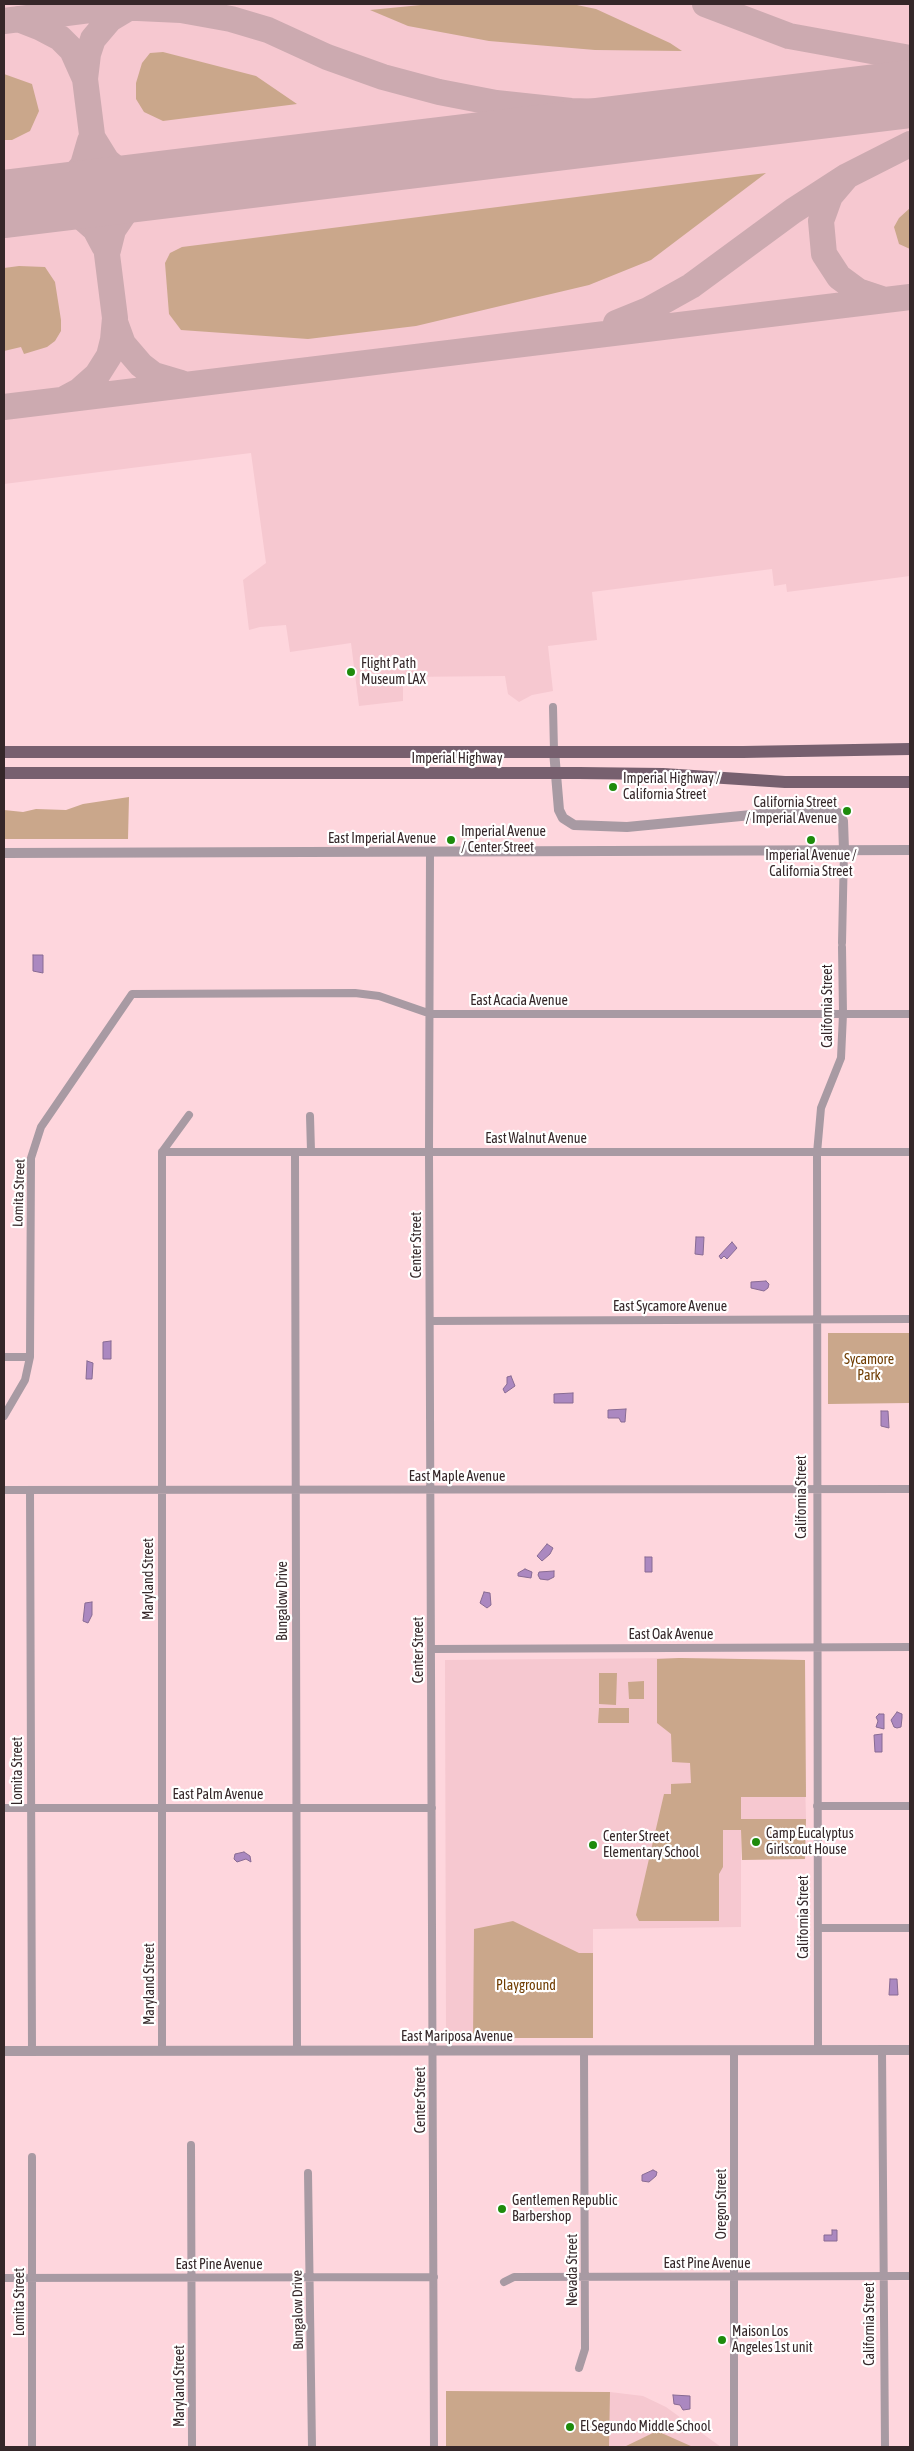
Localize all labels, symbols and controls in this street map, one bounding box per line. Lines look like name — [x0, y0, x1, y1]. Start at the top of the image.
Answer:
place label: Flight Path Museum LAX — [361, 656, 426, 689]
marker: Flight Path Museum LAX — [345, 666, 357, 678]
street label: Imperial Highway — [412, 751, 502, 767]
place label: Imperial Highway / California Street — [623, 771, 720, 804]
marker: Imperial Highway / California Street — [607, 781, 619, 793]
place label: California Street / Imperial Avenue — [745, 795, 837, 828]
marker: California Street / Imperial Avenue — [841, 805, 853, 817]
place label: Imperial Avenue / Center Street — [461, 824, 546, 856]
street label: East Imperial Avenue — [328, 831, 436, 847]
marker: Imperial Avenue / Center Street — [445, 834, 457, 846]
marker: Imperial Avenue / California Street — [805, 834, 817, 846]
place label: Imperial Avenue / California Street — [765, 848, 857, 880]
street label: California Street — [820, 964, 836, 1048]
street label: East Acacia Avenue — [470, 993, 568, 1009]
street label: East Walnut Avenue — [485, 1131, 587, 1147]
street label: Lomita Street — [9, 1158, 29, 1228]
street label: Center Street — [409, 1212, 425, 1278]
street label: East Sycamore Avenue — [613, 1299, 727, 1315]
park label: Sycamore Park — [844, 1352, 894, 1384]
street label: California Street — [794, 1455, 810, 1539]
street label: East Maple Avenue — [409, 1469, 505, 1485]
street label: Maryland Street — [141, 1538, 157, 1620]
street label: Bungalow Drive — [275, 1561, 291, 1641]
street label: Center Street — [411, 1617, 427, 1683]
street label: East Oak Avenue — [629, 1627, 713, 1643]
street label: Lomita Street — [10, 1737, 26, 1805]
street label: East Palm Avenue — [173, 1787, 263, 1803]
place label: Camp Eucalyptus Girlscout House — [766, 1826, 854, 1858]
place label: Center Street Elementary School — [603, 1829, 699, 1861]
marker: Camp Eucalyptus Girlscout House — [750, 1836, 762, 1848]
marker: Center Street Elementary School — [587, 1839, 599, 1851]
street label: California Street — [796, 1875, 812, 1959]
street label: Maryland Street — [142, 1943, 158, 2025]
park label: Playground — [496, 1978, 556, 1994]
street label: East Mariposa Avenue — [401, 2029, 513, 2045]
street label: Center Street — [413, 2067, 429, 2133]
street label: Oregon Street — [714, 2169, 730, 2239]
place label: Gentlemen Republic Barbershop — [512, 2193, 617, 2226]
marker: Gentlemen Republic Barbershop — [496, 2203, 508, 2215]
street label: Nevada Street — [565, 2234, 581, 2306]
street label: East Pine Avenue — [664, 2256, 750, 2272]
street label: East Pine Avenue — [176, 2257, 262, 2273]
street label: Lomita Street — [12, 2268, 28, 2336]
street label: Bungalow Drive — [289, 2270, 307, 2350]
street label: California Street — [862, 2282, 878, 2366]
place label: Maison Los Angeles 1st unit — [732, 2324, 813, 2356]
marker: Maison Los Angeles 1st unit — [716, 2334, 728, 2346]
street label: Maryland Street — [172, 2345, 188, 2427]
place label: El Segundo Middle School — [580, 2419, 711, 2435]
marker: El Segundo Middle School — [564, 2421, 576, 2433]

